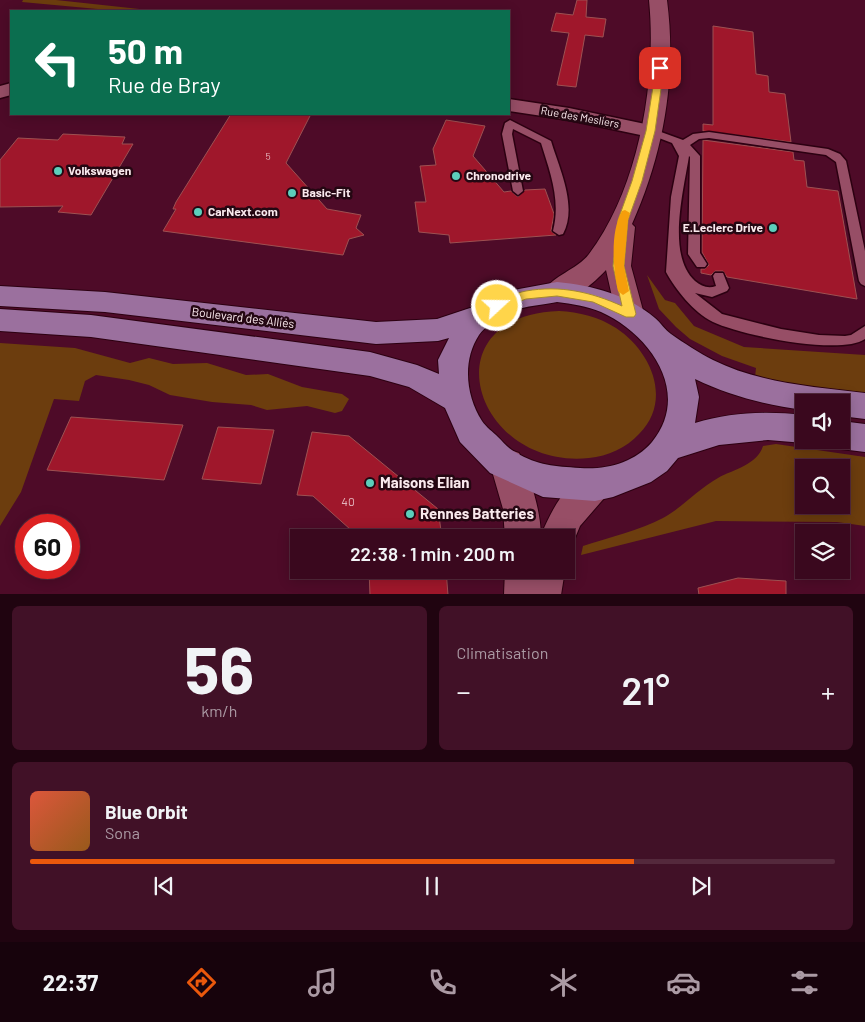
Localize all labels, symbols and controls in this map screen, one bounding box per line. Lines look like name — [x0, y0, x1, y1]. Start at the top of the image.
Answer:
text: 50 m — [108, 29, 183, 71]
icon: left — [25, 30, 90, 95]
pin — [639, 47, 681, 89]
icon: arrive — [646, 54, 674, 82]
text: Rue de Bray — [108, 71, 221, 97]
street label: Rue des Mesliers — [540, 103, 620, 130]
house number: 5 — [265, 150, 271, 162]
place label: Volkswagen — [68, 163, 131, 177]
marker: Volkswagen — [52, 165, 64, 177]
place label: Chronodrive — [466, 168, 531, 182]
marker: Chronodrive — [450, 170, 462, 182]
place label: Basic-Fit — [302, 185, 351, 199]
marker: Basic-Fit — [286, 187, 298, 199]
place label: CarNext.com — [208, 204, 278, 218]
marker: CarNext.com — [192, 206, 204, 218]
place label: E.Leclerc Drive — [683, 220, 763, 234]
marker: E.Leclerc Drive — [767, 222, 779, 234]
position arrow — [470, 279, 522, 331]
street label: Boulevard des Alliés — [191, 304, 296, 330]
map controls — [795, 394, 850, 579]
button: sound — [795, 394, 850, 449]
button: search — [795, 459, 850, 514]
place label: Maisons Elian — [380, 473, 469, 491]
marker: Maisons Elian — [364, 477, 376, 489]
house number: 40 — [341, 494, 355, 508]
place label: Rennes Batteries — [420, 504, 534, 522]
marker: Rennes Batteries — [404, 508, 416, 520]
speed limit sign: 60 — [15, 514, 80, 579]
button: layers — [795, 524, 850, 579]
text: 22:38 · 1 min · 200 m — [350, 542, 515, 565]
text: 56 — [184, 629, 254, 707]
text: Climatisation — [457, 643, 548, 662]
text: 21° — [622, 667, 670, 713]
text: − — [457, 674, 471, 708]
text: + — [821, 674, 835, 708]
text: km/h — [201, 701, 237, 720]
text: Blue Orbit — [105, 800, 188, 823]
text: Sona — [105, 823, 140, 842]
icon: previous — [150, 872, 178, 900]
icon: pause — [418, 872, 446, 900]
icon: next — [687, 872, 715, 900]
icon: directions — [184, 965, 219, 1000]
icon: music — [305, 965, 340, 1000]
icon: phone — [425, 965, 460, 1000]
icon: climate — [546, 965, 581, 1000]
icon: car — [666, 965, 701, 1000]
icon: filters — [787, 965, 822, 1000]
text: 22:37 — [43, 969, 98, 995]

